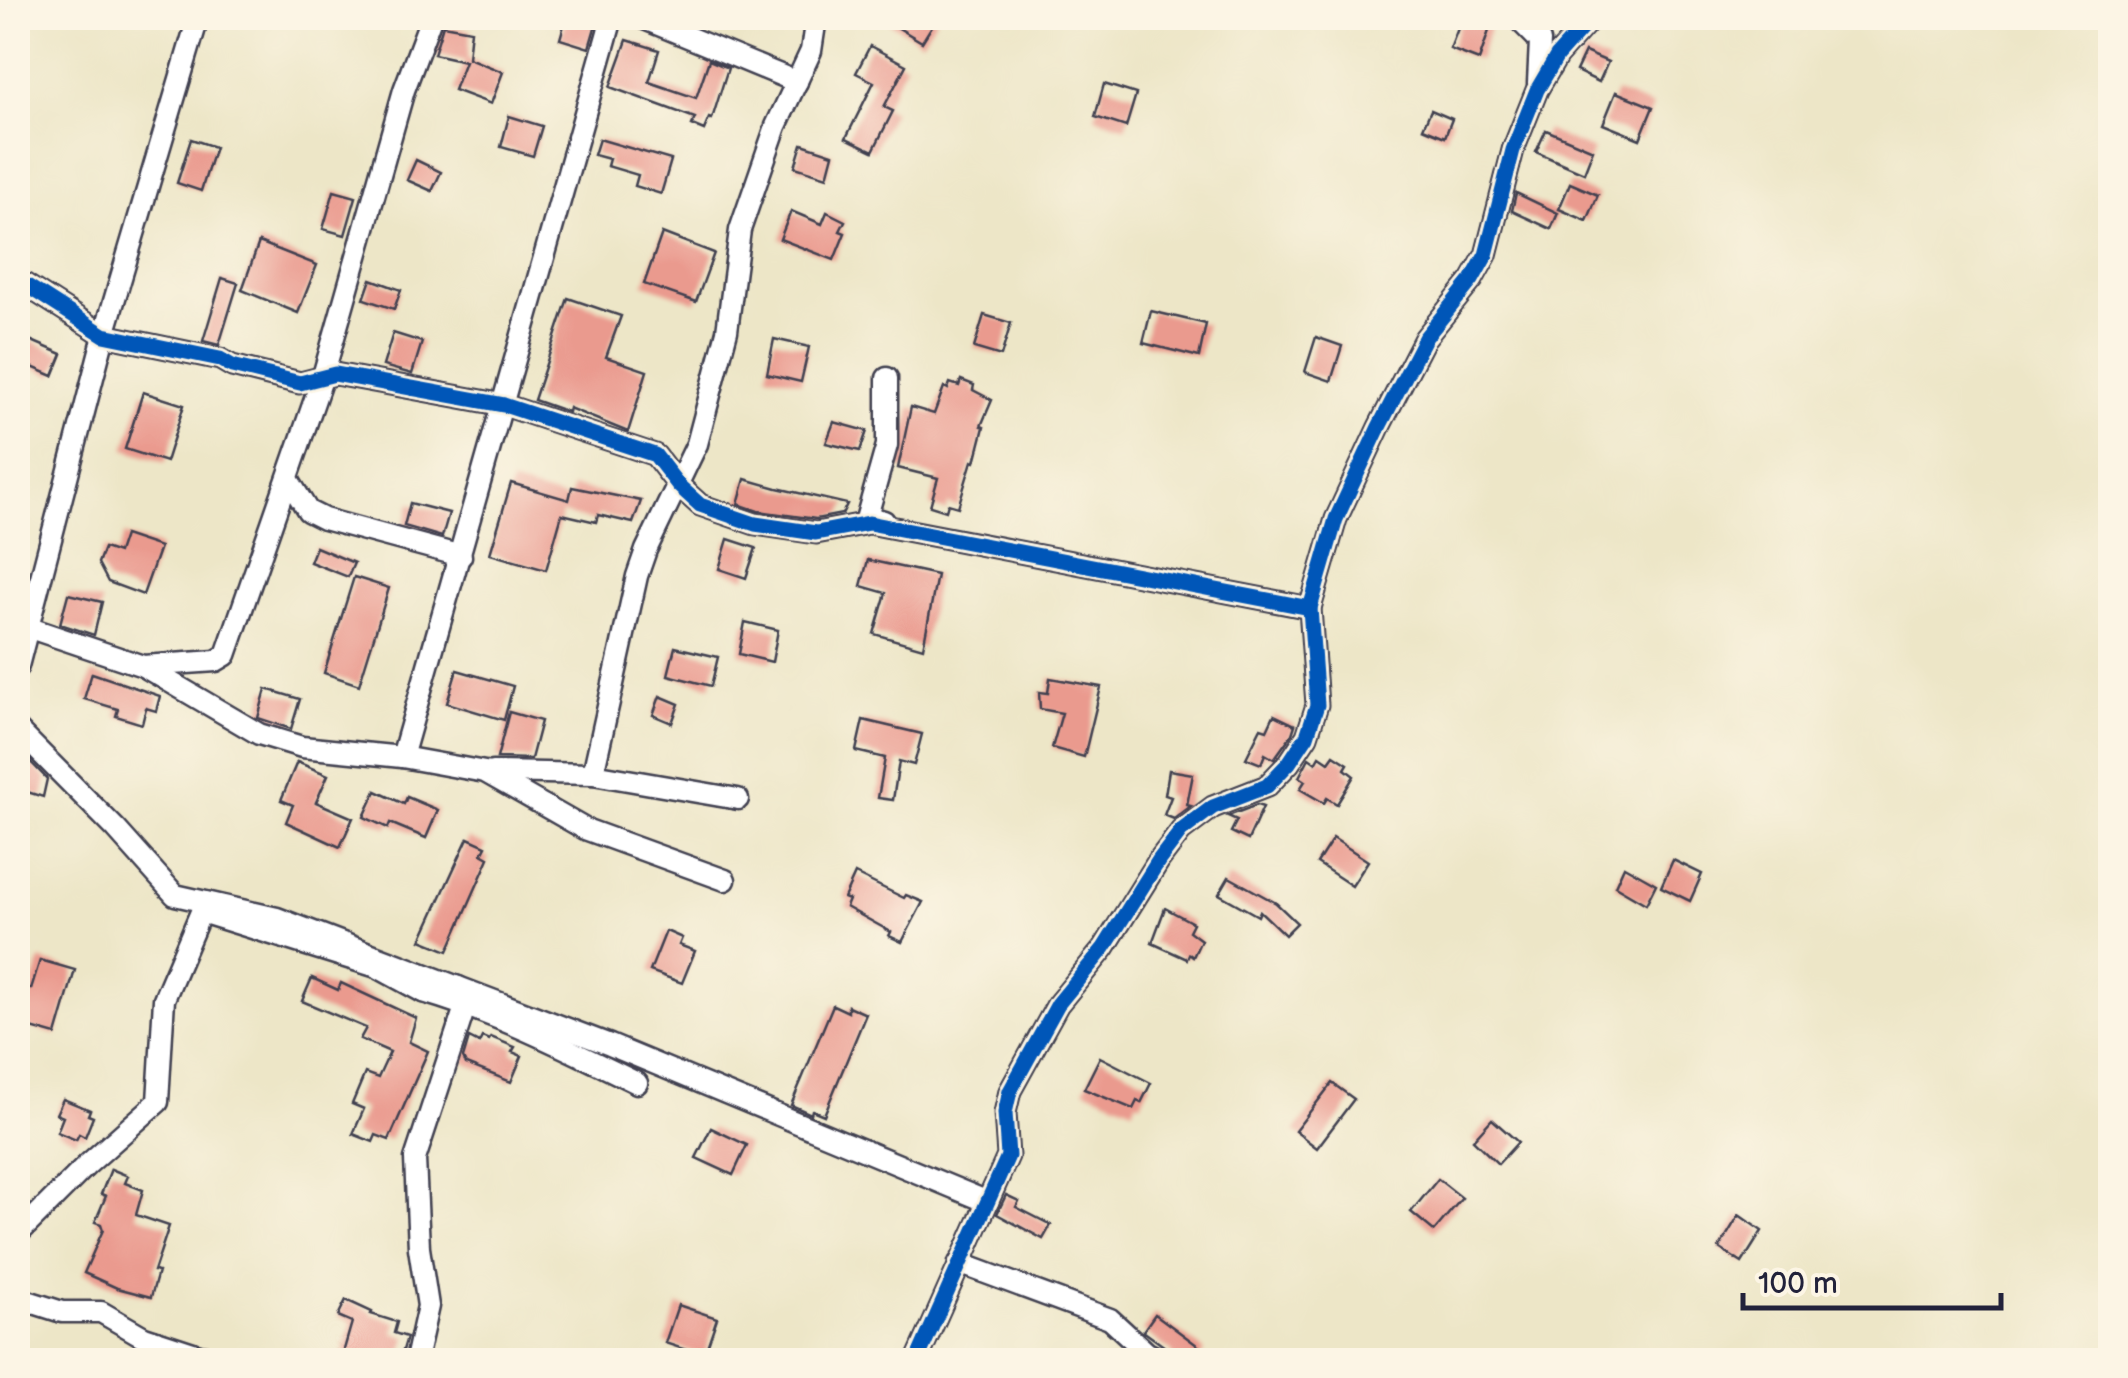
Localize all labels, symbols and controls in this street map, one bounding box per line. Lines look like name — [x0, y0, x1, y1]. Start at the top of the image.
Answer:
scale bar — [1743, 1248, 2000, 1310]
text: 100 m — [1758, 1266, 1838, 1302]

